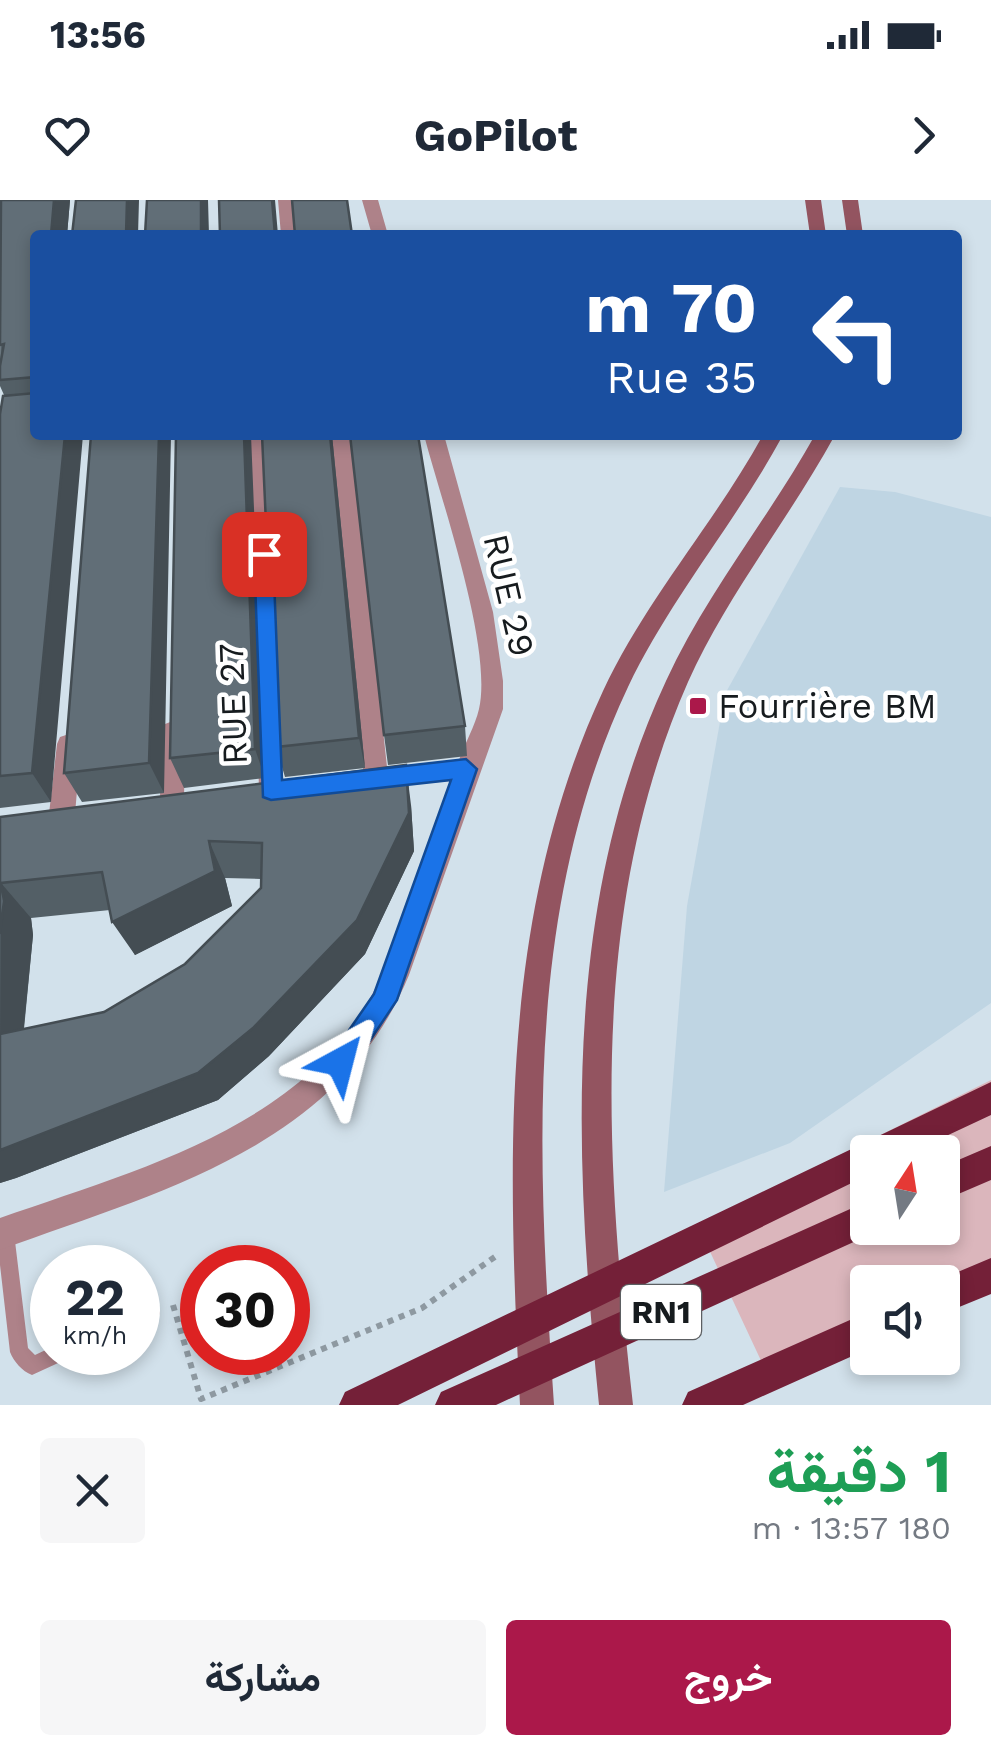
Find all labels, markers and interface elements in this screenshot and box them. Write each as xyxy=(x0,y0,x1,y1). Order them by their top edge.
text: 13:56 xyxy=(50,13,146,57)
icon: heart xyxy=(40,108,95,163)
icon: forward xyxy=(896,108,951,163)
text: GoPilot xyxy=(414,109,577,162)
text: 70 m xyxy=(585,267,757,349)
icon: left xyxy=(792,270,922,400)
text: Rue 35 xyxy=(606,351,757,404)
pin xyxy=(222,512,307,597)
icon: arrive xyxy=(237,527,292,582)
street label: RUE 29 xyxy=(475,530,543,660)
street label: RUE 27 xyxy=(210,642,256,766)
place label: Fourrière BM xyxy=(718,685,937,727)
marker: Fourrière BM xyxy=(687,695,709,717)
position arrow xyxy=(288,1010,392,1114)
north arrow xyxy=(850,1135,960,1245)
map controls xyxy=(850,1135,960,1375)
speed limit sign: 30 xyxy=(180,1245,310,1375)
button: sound xyxy=(850,1265,960,1375)
text: 22 xyxy=(65,1268,125,1327)
road number: RN1 xyxy=(621,1285,701,1339)
text: km/h xyxy=(63,1321,127,1350)
text: 1 دقيقة xyxy=(766,1436,951,1507)
button: close xyxy=(40,1438,145,1543)
text: 180 m · 13:57 xyxy=(752,1509,951,1547)
button: مشاركة xyxy=(40,1620,486,1735)
button: خروج xyxy=(506,1620,951,1735)

